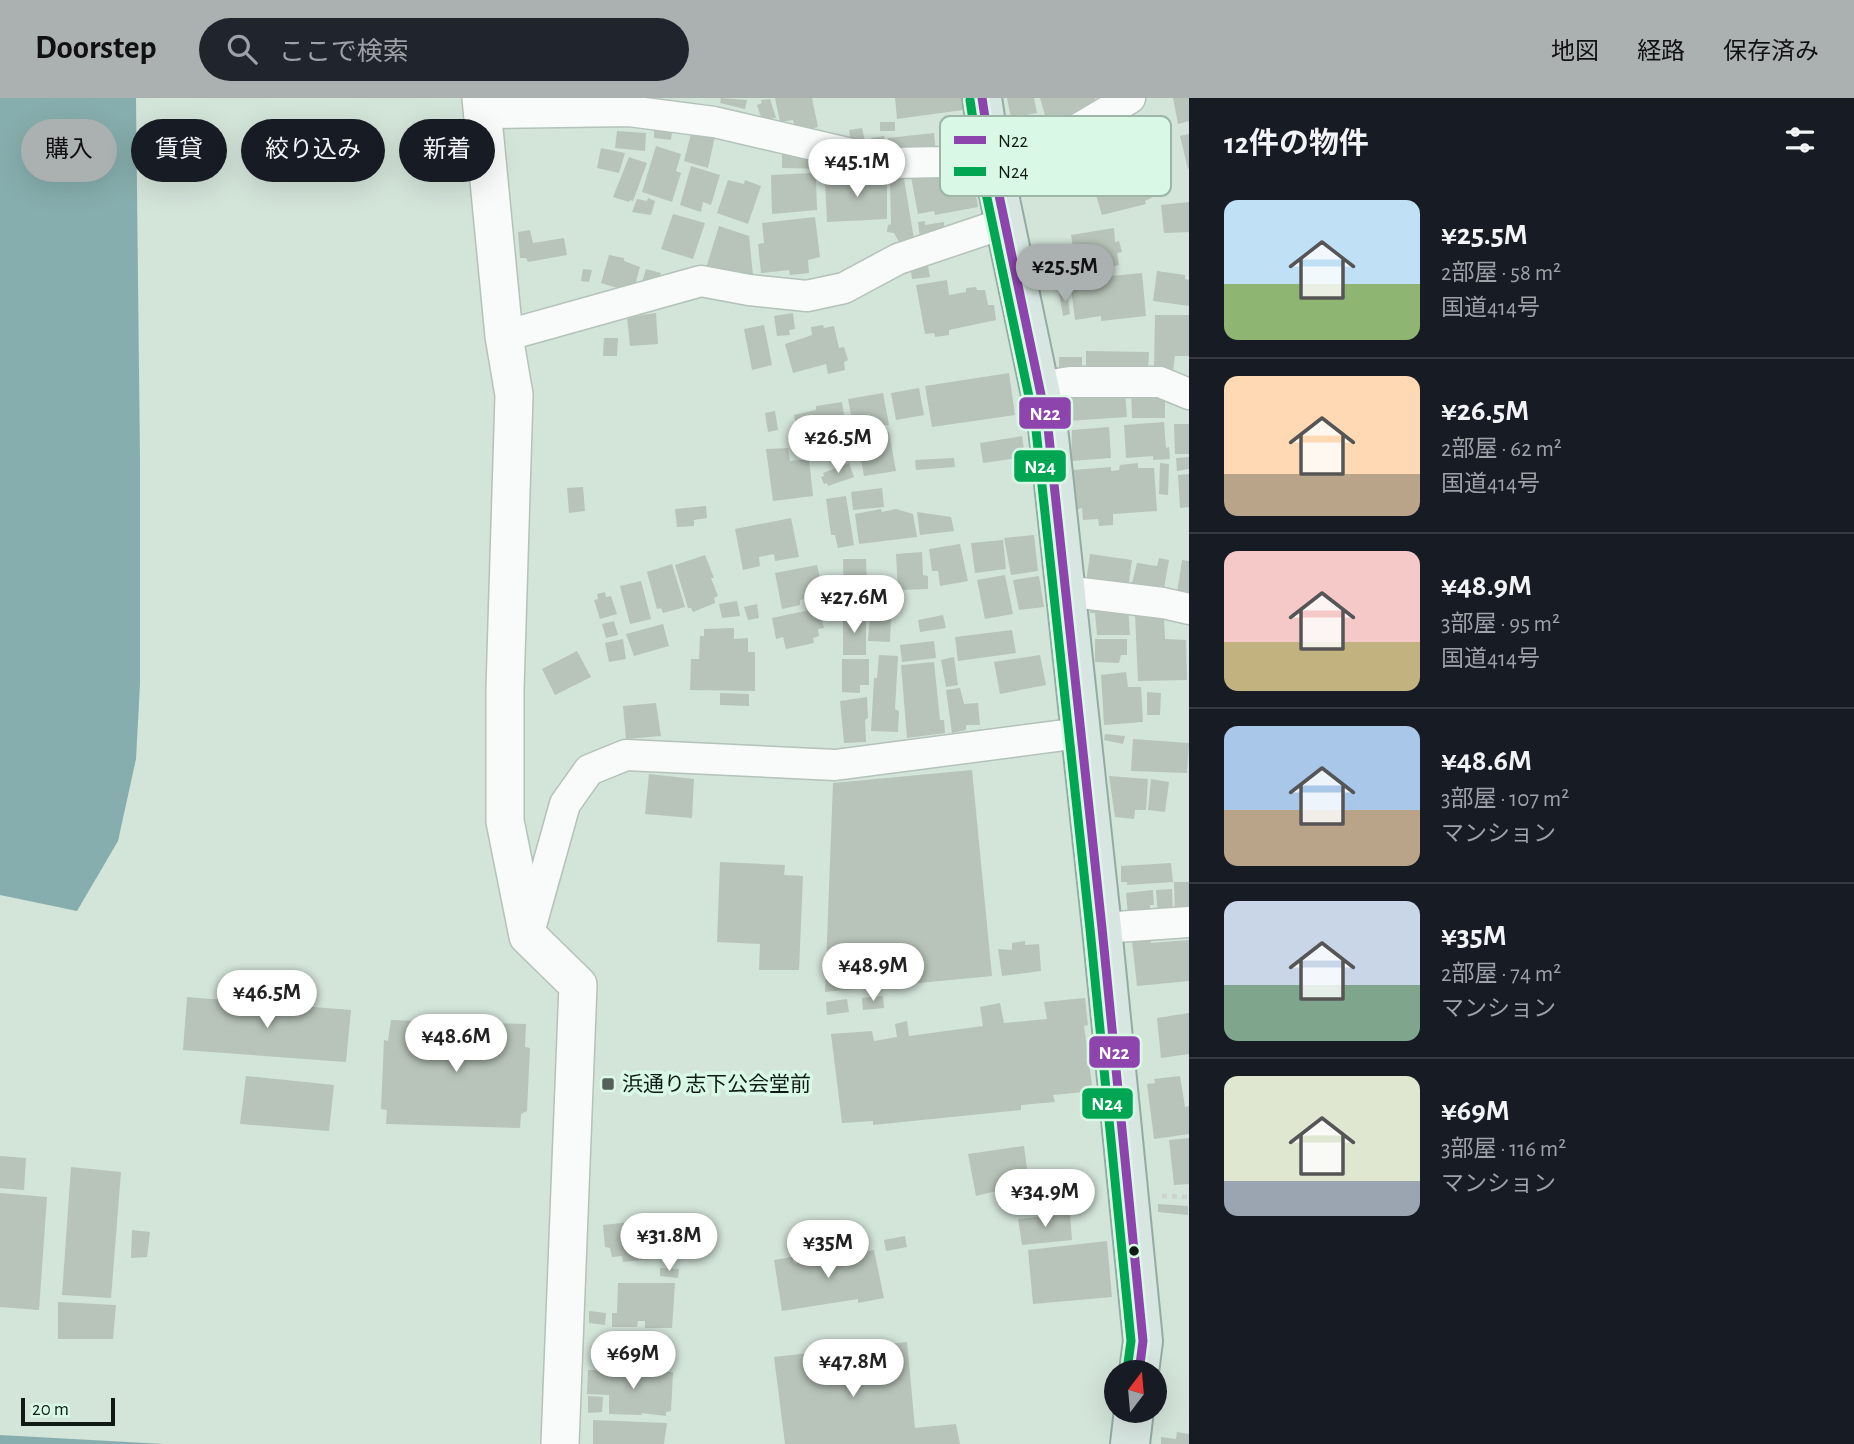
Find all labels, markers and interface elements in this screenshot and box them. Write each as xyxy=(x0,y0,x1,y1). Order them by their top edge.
search box xyxy=(199,18,689,81)
icon: search xyxy=(223,30,261,68)
text: Doorstep xyxy=(35,32,157,65)
text: ここで検索 xyxy=(279,39,409,65)
text: 地図 xyxy=(1551,40,1599,64)
text: 経路 xyxy=(1637,40,1685,64)
text: 保存済み xyxy=(1723,40,1819,64)
legend xyxy=(940,116,1171,196)
chip: 購入 xyxy=(21,119,117,182)
chip: 賃貸 xyxy=(131,119,227,182)
chip: 絞り込み xyxy=(241,119,385,182)
chip: 新着 xyxy=(399,119,495,182)
icon: filters xyxy=(1781,121,1819,159)
text: 12件の物件 xyxy=(1224,129,1369,159)
text: N22 xyxy=(998,132,1029,151)
pin: ¥45.1M xyxy=(800,140,914,199)
text: ¥45.1M xyxy=(824,150,890,173)
text: N24 xyxy=(998,163,1029,182)
text: ¥25.5M xyxy=(1441,220,1528,250)
icon: home xyxy=(1280,228,1364,312)
pin: ¥25.5M xyxy=(1008,244,1122,304)
text: ¥25.5M xyxy=(1032,255,1098,278)
text: 2部屋 · 58 m² xyxy=(1441,262,1561,285)
text: 国道414号 xyxy=(1441,297,1540,320)
line badge: N22 xyxy=(1018,396,1072,430)
text: ¥26.5M xyxy=(1441,396,1529,426)
icon: home xyxy=(1280,404,1364,488)
text: N22 xyxy=(1029,405,1061,424)
pin: ¥26.5M xyxy=(781,416,895,475)
text: ¥26.5M xyxy=(804,426,872,449)
text: 2部屋 · 62 m² xyxy=(1441,438,1562,461)
line badge: N24 xyxy=(1013,449,1067,483)
text: N24 xyxy=(1024,458,1056,477)
text: 国道414号 xyxy=(1441,473,1540,496)
text: ¥48.9M xyxy=(1441,571,1532,601)
pin: ¥27.6M xyxy=(797,575,911,635)
icon: home xyxy=(1280,579,1364,663)
text: ¥27.6M xyxy=(820,586,888,609)
text: 3部屋 · 95 m² xyxy=(1441,613,1560,636)
text: 国道414号 xyxy=(1441,648,1540,671)
text: ¥48.6M xyxy=(1441,746,1532,776)
icon: home xyxy=(1280,754,1364,838)
text: 3部屋 · 107 m² xyxy=(1441,788,1569,811)
text: マンション xyxy=(1441,823,1556,846)
text: ¥35M xyxy=(1441,921,1507,951)
icon: home xyxy=(1280,929,1364,1013)
pin: ¥48.9M xyxy=(816,944,930,1003)
text: ¥48.9M xyxy=(838,954,908,977)
text: 2部屋 · 74 m² xyxy=(1441,963,1561,986)
pin: ¥46.5M xyxy=(210,970,324,1030)
text: ¥46.5M xyxy=(233,981,301,1004)
text: マンション xyxy=(1441,998,1556,1021)
pin: ¥48.6M xyxy=(399,1014,513,1074)
text: ¥48.6M xyxy=(421,1025,491,1048)
line badge: N22 xyxy=(1088,1035,1141,1069)
text: N22 xyxy=(1098,1044,1130,1063)
place label: 浜通り志下公会堂前 xyxy=(622,1073,811,1095)
marker: 浜通り志下公会堂前 xyxy=(600,1076,616,1092)
line badge: N24 xyxy=(1081,1087,1134,1120)
text: N24 xyxy=(1091,1095,1123,1114)
text: ¥69M xyxy=(1441,1096,1510,1126)
icon: home xyxy=(1280,1104,1364,1188)
text: 3部屋 · 116 m² xyxy=(1441,1138,1566,1161)
pin: ¥34.9M xyxy=(988,1170,1102,1229)
text: マンション xyxy=(1441,1173,1556,1196)
text: ¥34.9M xyxy=(1011,1180,1079,1203)
pin: ¥31.8M xyxy=(612,1214,726,1273)
pin: ¥35M xyxy=(787,1220,869,1280)
text: ¥31.8M xyxy=(636,1224,702,1247)
text: ¥35M xyxy=(803,1231,853,1254)
unlabelled marker xyxy=(1127,1244,1141,1258)
pin: ¥69M xyxy=(592,1332,674,1391)
pin: ¥47.8M xyxy=(796,1340,910,1399)
text: ¥69M xyxy=(607,1342,659,1365)
text: ¥47.8M xyxy=(819,1350,887,1373)
north arrow xyxy=(1104,1360,1167,1423)
map controls xyxy=(1104,1360,1167,1423)
scale bar xyxy=(21,1395,116,1427)
text: 20 m xyxy=(32,1400,69,1419)

